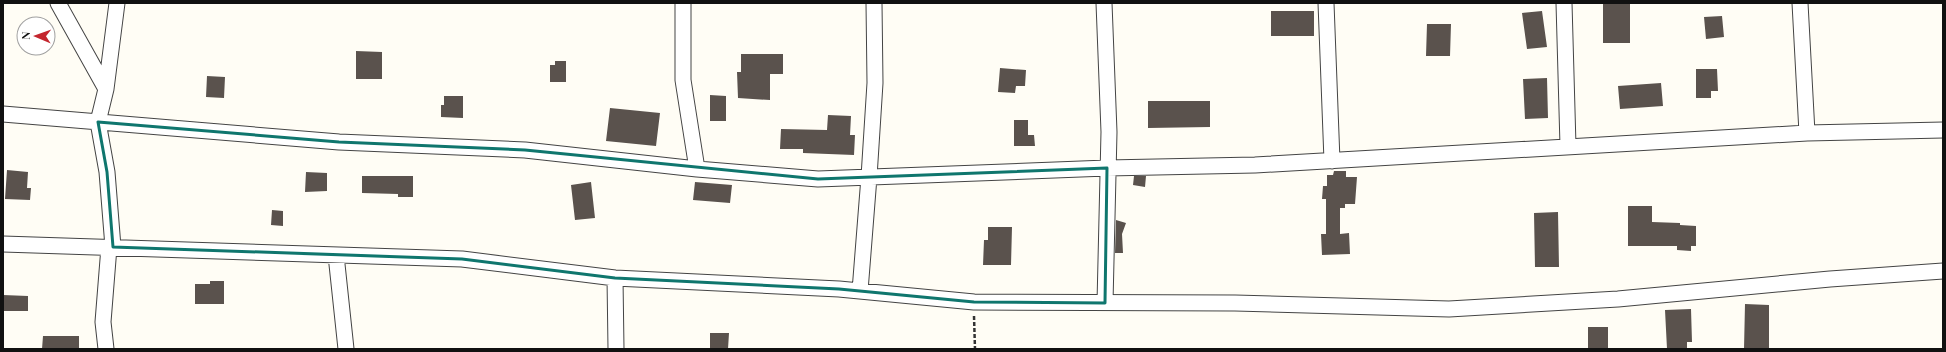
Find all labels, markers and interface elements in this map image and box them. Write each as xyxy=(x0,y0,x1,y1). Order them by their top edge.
north arrow xyxy=(16,16,56,56)
text: N xyxy=(18,31,33,40)

